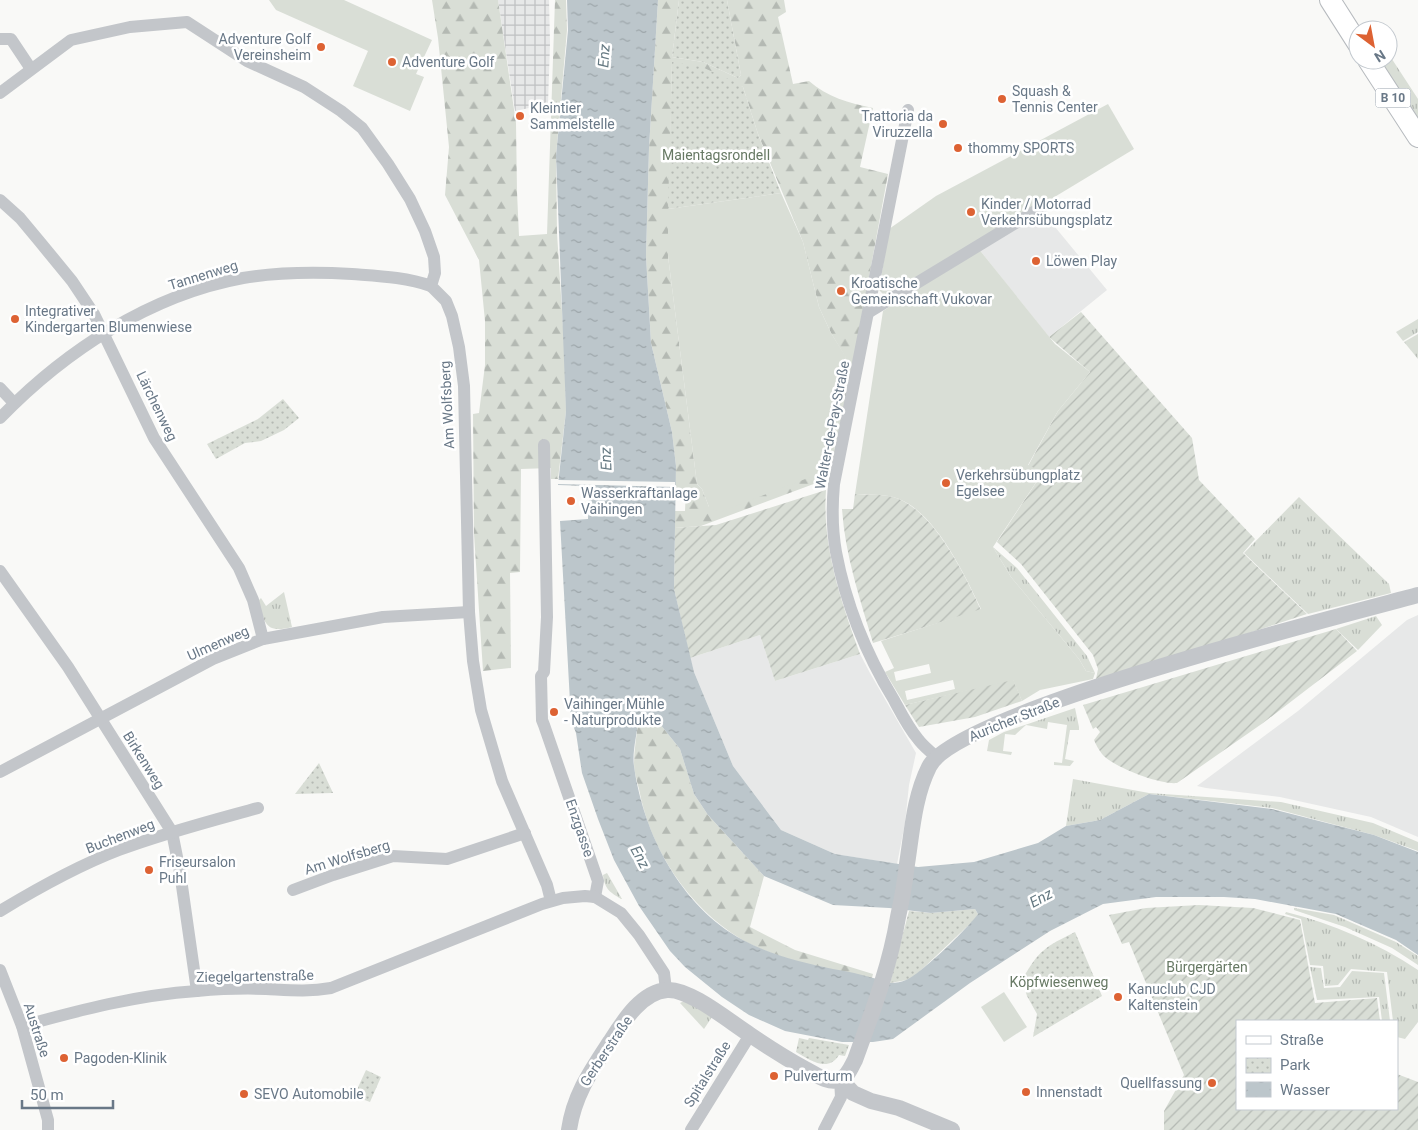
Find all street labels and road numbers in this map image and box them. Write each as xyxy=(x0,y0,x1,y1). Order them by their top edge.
road number: B 10 xyxy=(1376,89,1410,108)
street label: Tannenweg xyxy=(166,257,240,293)
street label: Walter-de-Pay-Straße xyxy=(812,359,852,491)
street label: Am Wolfsberg xyxy=(437,360,457,450)
street label: Lärchenweg xyxy=(133,368,181,444)
street label: Ulmenweg xyxy=(185,622,251,664)
street label: Auricher Straße xyxy=(966,694,1062,744)
street label: Birkenweg xyxy=(120,728,168,792)
street label: Enzgasse xyxy=(563,797,597,859)
street label: Buchenweg xyxy=(83,816,157,856)
street label: Am Wolfsberg xyxy=(302,836,392,878)
street label: Ziegelgartenstraße xyxy=(196,967,314,985)
street label: Austraße xyxy=(21,1001,53,1059)
street label: Gerberstraße xyxy=(577,1013,635,1089)
street label: Spitalstraße xyxy=(680,1038,734,1110)

